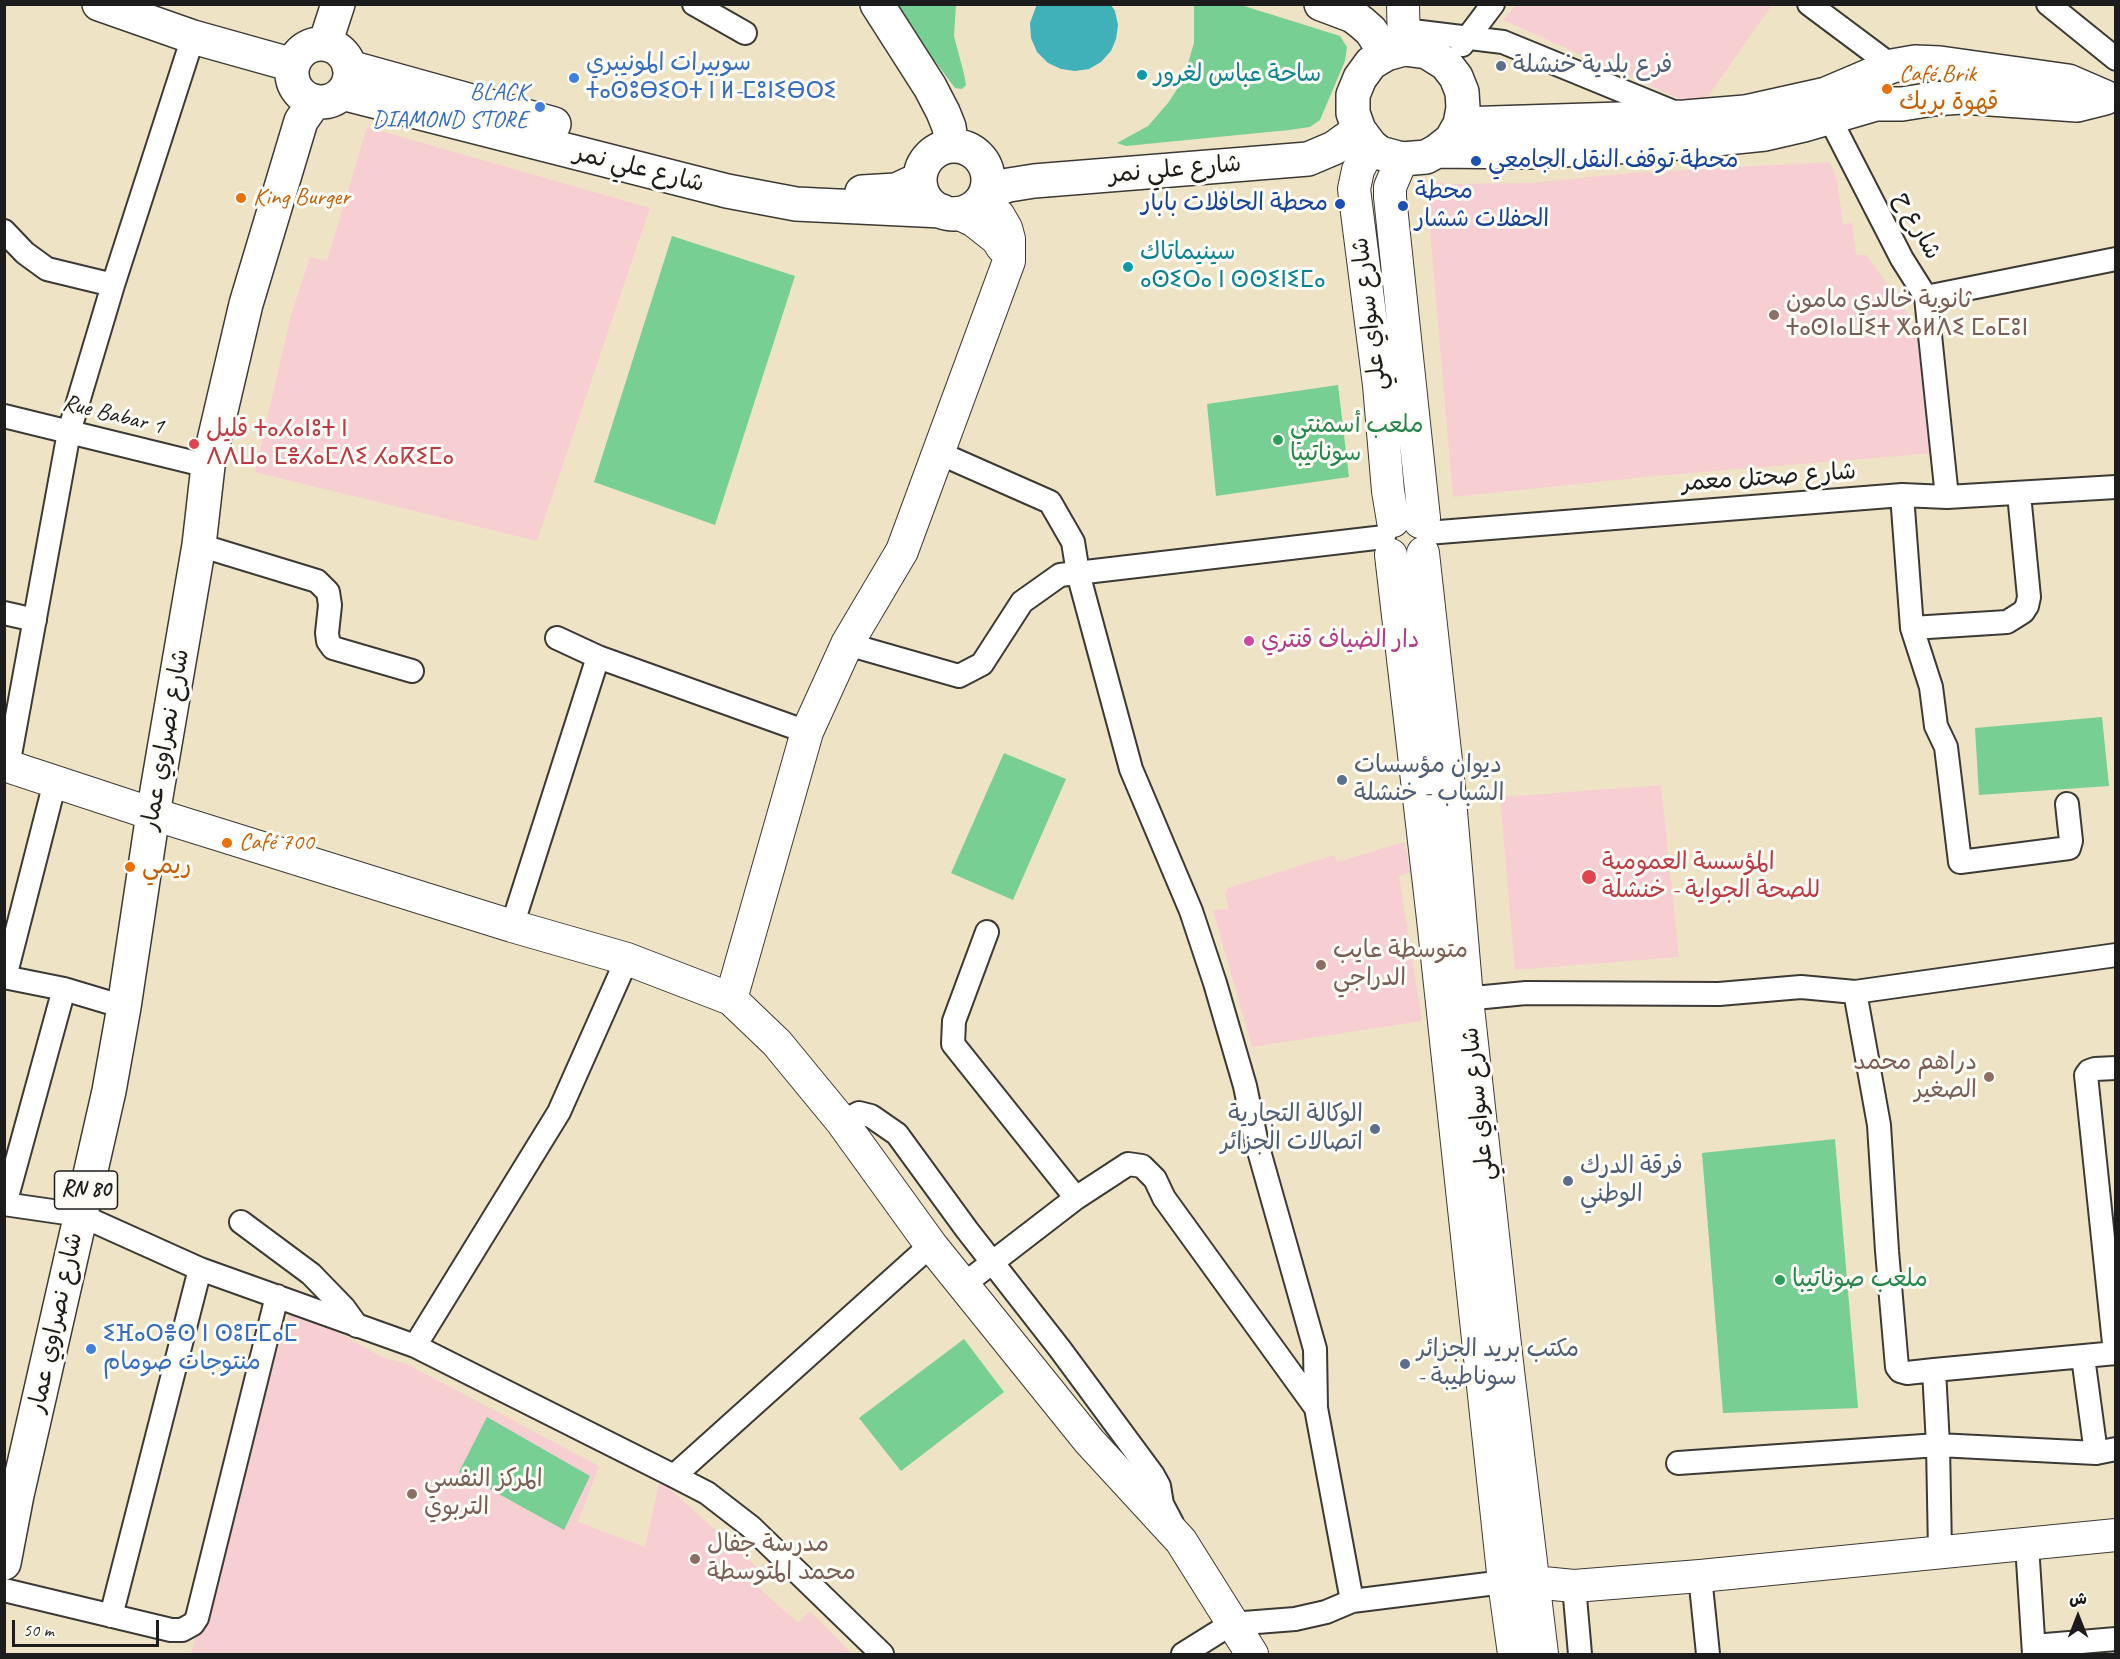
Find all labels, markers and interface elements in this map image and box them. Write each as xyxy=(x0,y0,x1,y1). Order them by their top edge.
place label: سوبيرات المونيبري ⵜⴰⵙⵓⴱⵉⵔⵜ ⵏ ⵍ-ⵎⵓⵏⵉⴱⵔⵉ xyxy=(586,50,837,106)
place label: فرع بلدية خنشلة xyxy=(1513,52,1673,80)
marker: فرع بلدية خنشلة xyxy=(1494,59,1508,73)
place label: ساحة عباس لغرور xyxy=(1154,61,1321,89)
place label: Café Brik قهوة بريك xyxy=(1899,61,1998,117)
marker: ساحة عباس لغرور xyxy=(1135,68,1149,82)
marker: سوبيرات المونيبري ⵜⴰⵙⵓⴱⵉⵔⵜ ⵏ ⵍ-ⵎⵓⵏⵉⴱⵔⵉ xyxy=(567,71,581,85)
place label: BLACK DIAMOND STORE xyxy=(372,79,528,135)
marker: Café Brik قهوة بريك xyxy=(1880,82,1894,96)
marker: BLACK DIAMOND STORE xyxy=(533,100,547,114)
street label: شارع علي نمر xyxy=(571,139,707,199)
place label: محطة توقف النقل الجامعي xyxy=(1488,147,1739,175)
street label: شارع علي نمر xyxy=(1107,150,1243,190)
marker: محطة توقف النقل الجامعي xyxy=(1469,154,1483,168)
place label: محطة الحفلات ششار xyxy=(1415,178,1549,234)
place label: King Burger xyxy=(253,184,350,212)
street label: شارع ح xyxy=(1887,187,1947,265)
place label: محطة الحافلات بابار xyxy=(1141,190,1328,218)
marker: King Burger xyxy=(234,191,248,205)
marker: محطة الحافلات بابار xyxy=(1333,197,1347,211)
marker: محطة الحفلات ششار xyxy=(1396,199,1410,213)
street label: شارع سواي علي xyxy=(1346,236,1394,392)
place label: سينيماتاك ⴰⵙⵉⵔⴰ ⵏ ⵙⵙⵉⵏⵉⵎⴰ xyxy=(1140,239,1325,295)
marker: سينيماتاك ⴰⵙⵉⵔⴰ ⵏ ⵙⵙⵉⵏⵉⵎⴰ xyxy=(1121,260,1135,274)
place label: ثانوية خالدي مامون ⵜⴰⵙⵏⴰⵡⵉⵜ ⵅⴰⵍⴷⵉ ⵎⴰⵎⵓⵏ xyxy=(1786,287,2028,343)
marker: ثانوية خالدي مامون ⵜⴰⵙⵏⴰⵡⵉⵜ ⵅⴰⵍⴷⵉ ⵎⴰⵎⵓⵏ xyxy=(1767,308,1781,322)
street label: Rue Babar 1 xyxy=(60,389,166,441)
place label: ملعب أسمنتي سوناتيبا xyxy=(1290,412,1423,468)
place label: قليل ⵜⴰⵃⴰⵏⵓⵜ ⵏ ⴷⴷⵡⴰ ⵎⴻⵃⴰⵎⴷⵉ ⵃⴰⴽⵉⵎⴰ xyxy=(206,416,454,472)
marker: ملعب أسمنتي سوناتيبا xyxy=(1271,433,1285,447)
marker: قليل ⵜⴰⵃⴰⵏⵓⵜ ⵏ ⴷⴷⵡⴰ ⵎⴻⵃⴰⵎⴷⵉ ⵃⴰⴽⵉⵎⴰ xyxy=(187,437,201,451)
street label: شارع صحتل معمر xyxy=(1681,458,1857,498)
place label: دار الضياف قنتري xyxy=(1261,627,1419,655)
marker: دار الضياف قنتري xyxy=(1242,634,1256,648)
street label: شارع نصراوي عمار xyxy=(136,647,196,833)
place label: ديوان مؤسسات الشباب - خنشلة xyxy=(1354,752,1504,808)
marker: ديوان مؤسسات الشباب - خنشلة xyxy=(1335,773,1349,787)
place label: Café 700 xyxy=(239,829,314,857)
marker: Café 700 xyxy=(220,836,234,850)
place label: المؤسسة العمومية للصحة الجواية - خنشلة xyxy=(1602,849,1820,905)
place label: ريمي xyxy=(142,853,191,881)
marker: ريمي xyxy=(123,860,137,874)
marker: المؤسسة العمومية للصحة الجواية - خنشلة xyxy=(1580,868,1598,886)
place label: متوسطة عايب الدراجي xyxy=(1333,937,1468,993)
marker: متوسطة عايب الدراجي xyxy=(1314,958,1328,972)
street label: شارع سواي علي xyxy=(1457,1026,1501,1182)
place label: دراهم محمد الصغير xyxy=(1854,1049,1977,1105)
marker: دراهم محمد الصغير xyxy=(1982,1070,1996,1084)
place label: الوكالة التجارية اتصالات الجزائر xyxy=(1221,1101,1363,1157)
marker: الوكالة التجارية اتصالات الجزائر xyxy=(1368,1122,1382,1136)
place label: فرقة الدرك الوطني xyxy=(1580,1153,1683,1209)
road number: RN 80 xyxy=(54,1171,118,1209)
marker: فرقة الدرك الوطني xyxy=(1561,1174,1575,1188)
street label: شارع نصراوي عمار xyxy=(23,1230,89,1416)
place label: ملعب صوناتيبا xyxy=(1792,1266,1928,1294)
marker: ملعب صوناتيبا xyxy=(1773,1273,1787,1287)
place label: ⵉⴼⴰⵔⴻⵙ ⵏ ⵙⵓⵎⵎⴰⵎ منتوجات صومام xyxy=(103,1321,298,1377)
place label: مكتب بريد الجزائر - سوناطيبة xyxy=(1417,1336,1579,1392)
marker: ⵉⴼⴰⵔⴻⵙ ⵏ ⵙⵓⵎⵎⴰⵎ منتوجات صومام xyxy=(84,1342,98,1356)
marker: مكتب بريد الجزائر - سوناطيبة xyxy=(1398,1357,1412,1371)
place label: المركز النفسي التربوي xyxy=(424,1466,543,1522)
marker: المركز النفسي التربوي xyxy=(405,1487,419,1501)
place label: مدرسة جفال محمد المتوسطة xyxy=(707,1531,856,1587)
marker: مدرسة جفال محمد المتوسطة xyxy=(688,1552,702,1566)
north arrow xyxy=(2048,1587,2108,1647)
text: ش xyxy=(2069,1589,2087,1609)
scale bar xyxy=(15,1608,162,1646)
text: 50 m xyxy=(23,1619,54,1641)

